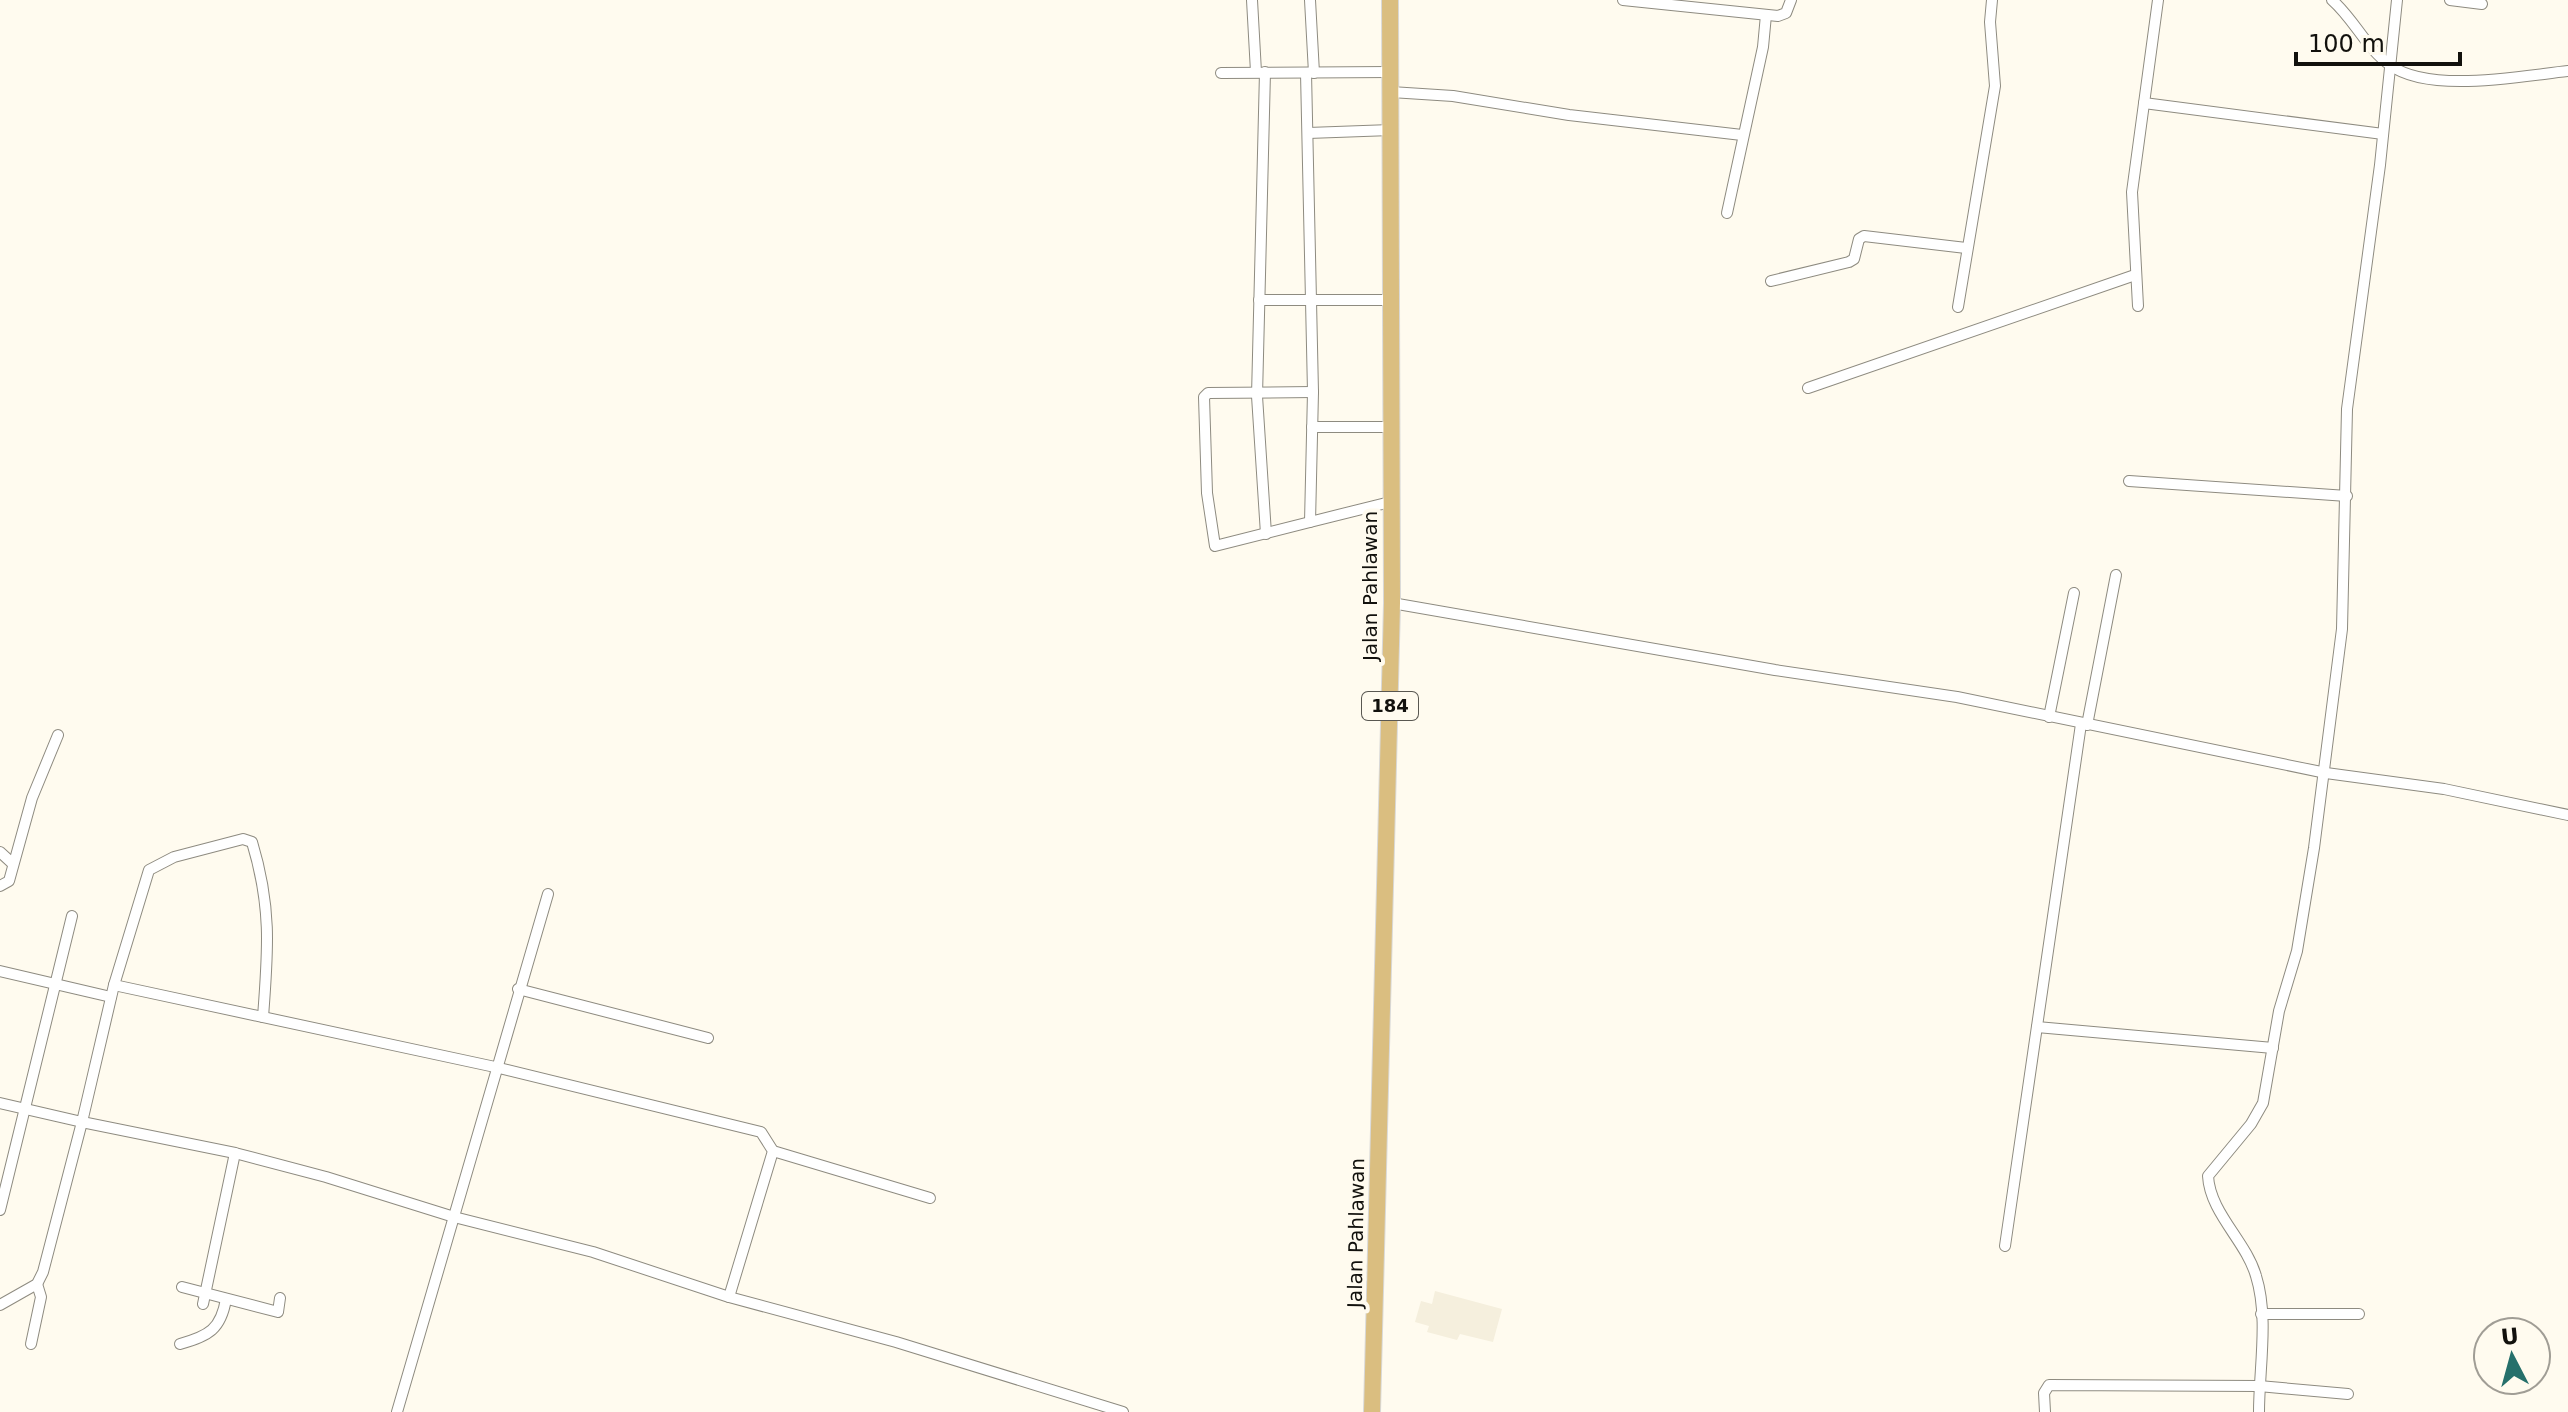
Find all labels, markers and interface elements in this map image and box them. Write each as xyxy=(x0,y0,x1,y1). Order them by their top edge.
scale bar xyxy=(2296,16,2460,66)
text: 100 m xyxy=(2308,30,2385,58)
street label: Jalan Pahlawan xyxy=(1358,511,1382,663)
road number: 184 xyxy=(1362,692,1418,720)
street label: Jalan Pahlawan xyxy=(1343,1158,1369,1310)
north arrow xyxy=(2472,1316,2552,1396)
text: U xyxy=(2500,1323,2520,1350)

